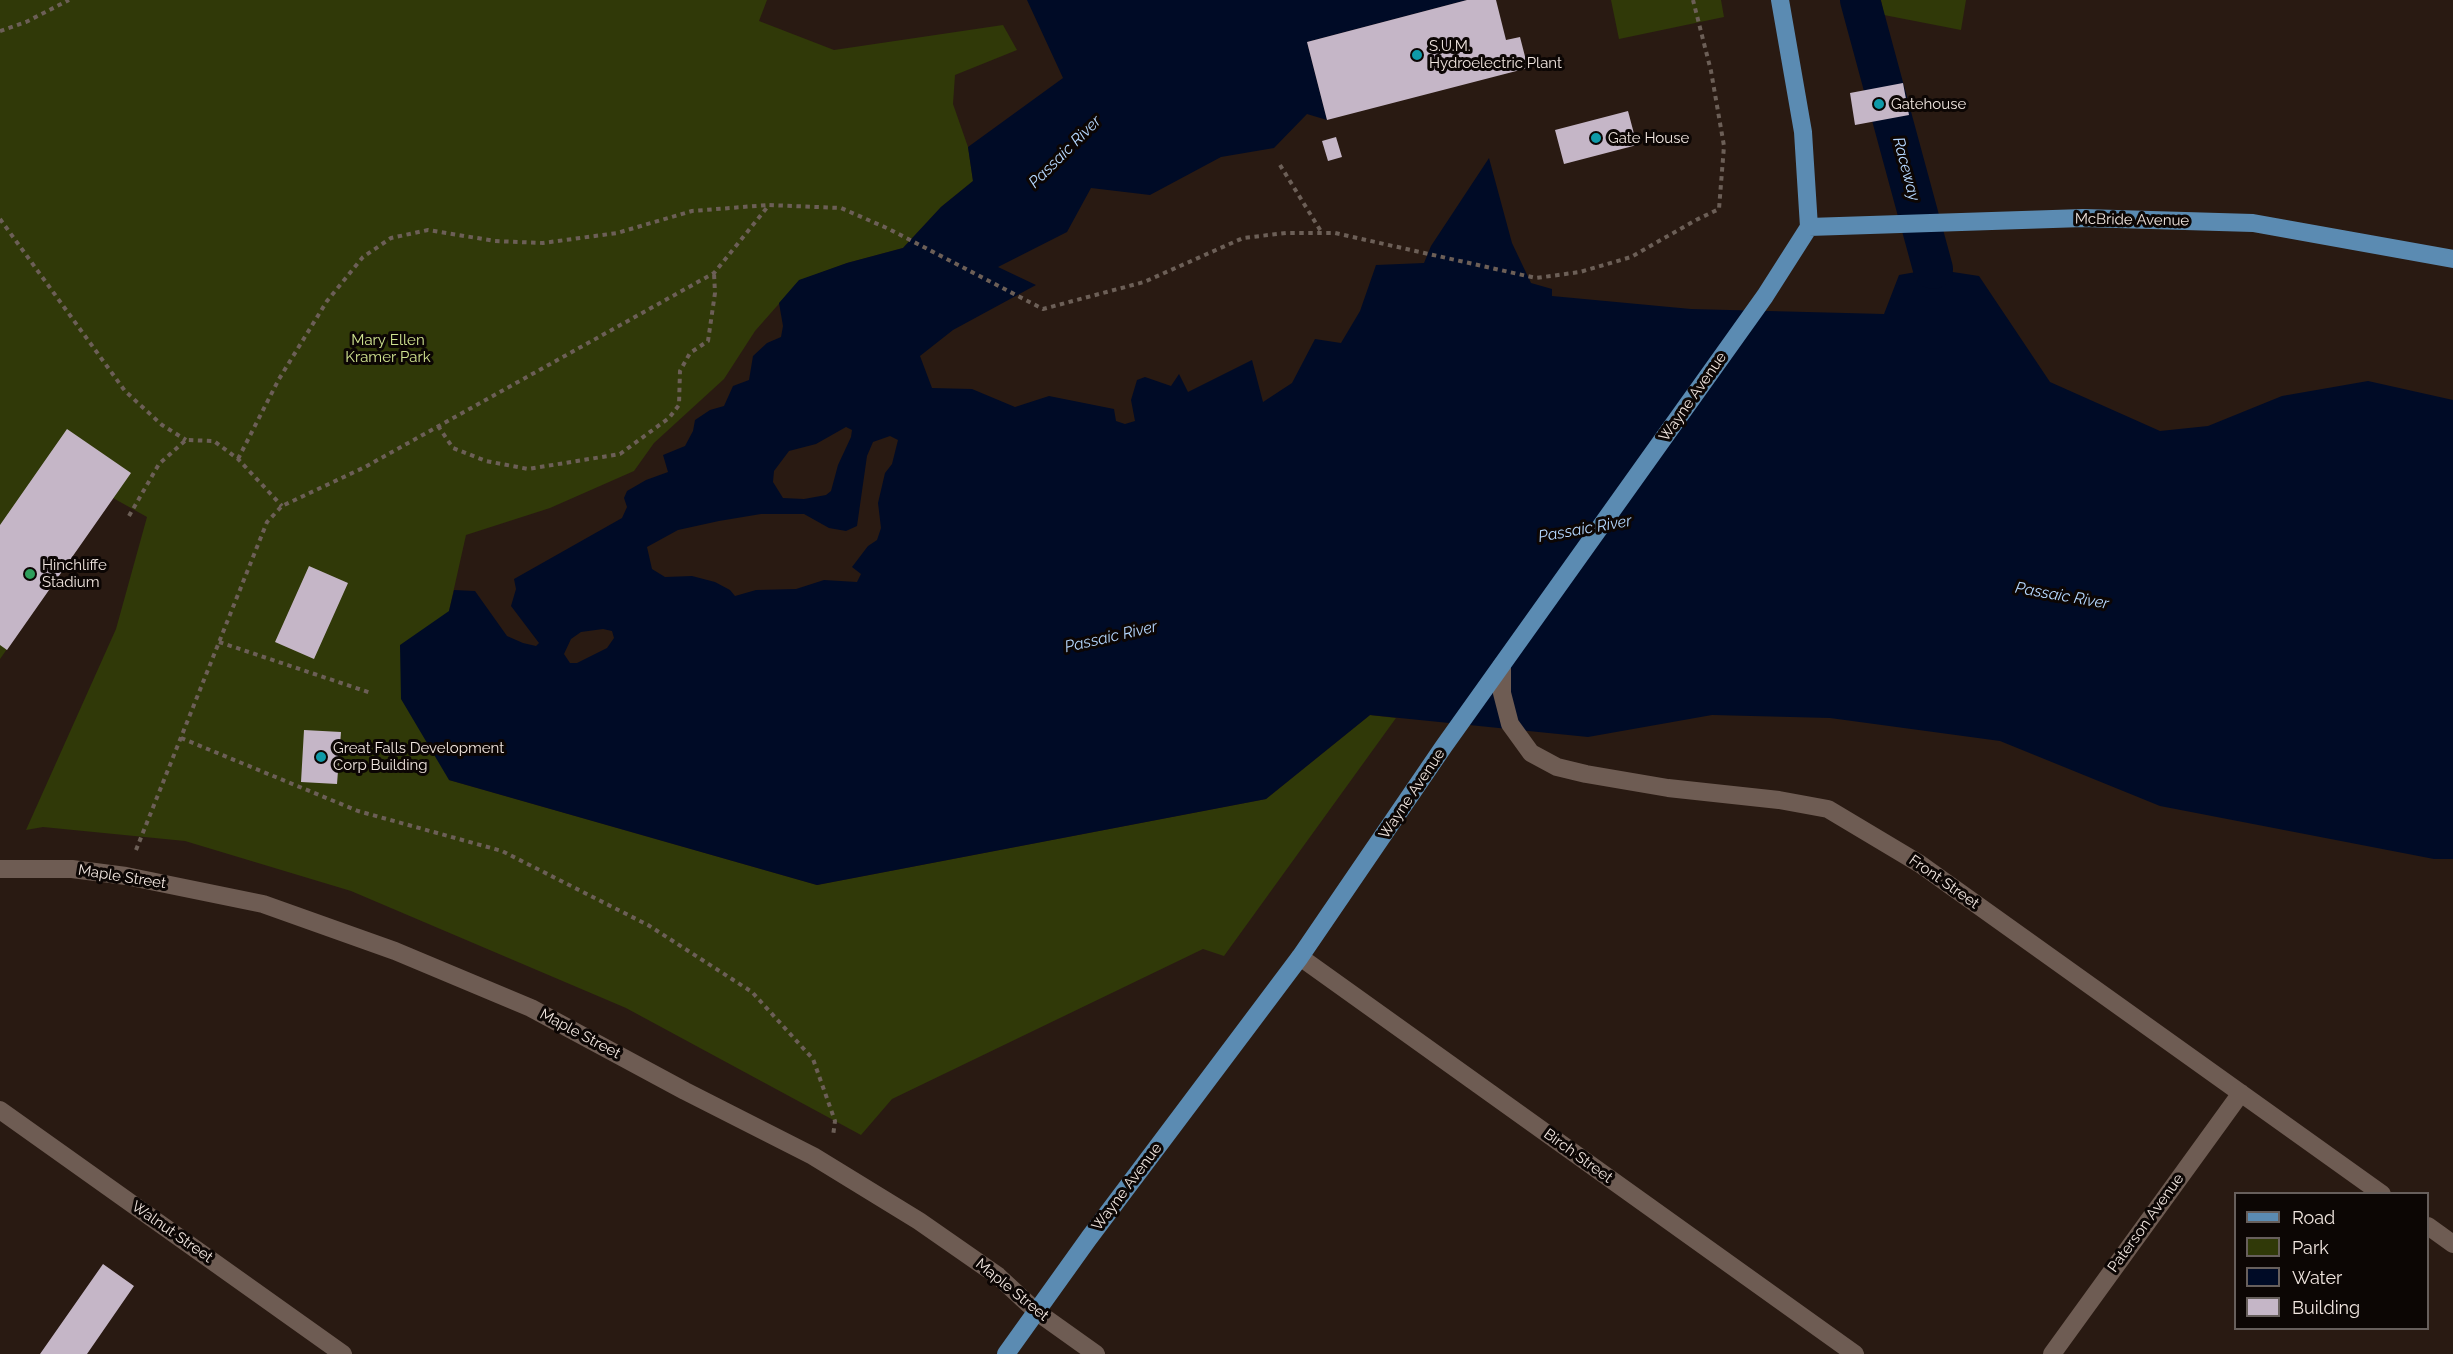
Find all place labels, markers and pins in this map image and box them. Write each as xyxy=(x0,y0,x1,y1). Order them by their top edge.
place label: S.U.M. Hydroelectric Plant xyxy=(1429,37,1562,72)
marker: S.U.M. Hydroelectric Plant xyxy=(1410,48,1424,62)
place label: Gatehouse xyxy=(1891,95,1966,113)
marker: Gatehouse xyxy=(1872,97,1886,111)
place label: Gate House xyxy=(1608,129,1689,147)
marker: Gate House xyxy=(1589,131,1603,145)
place label: Hinchliffe Stadium xyxy=(42,556,107,591)
marker: Hinchliffe Stadium xyxy=(23,567,37,581)
place label: Great Falls Development Corp Building xyxy=(333,739,504,774)
marker: Great Falls Development Corp Building xyxy=(314,750,328,764)

